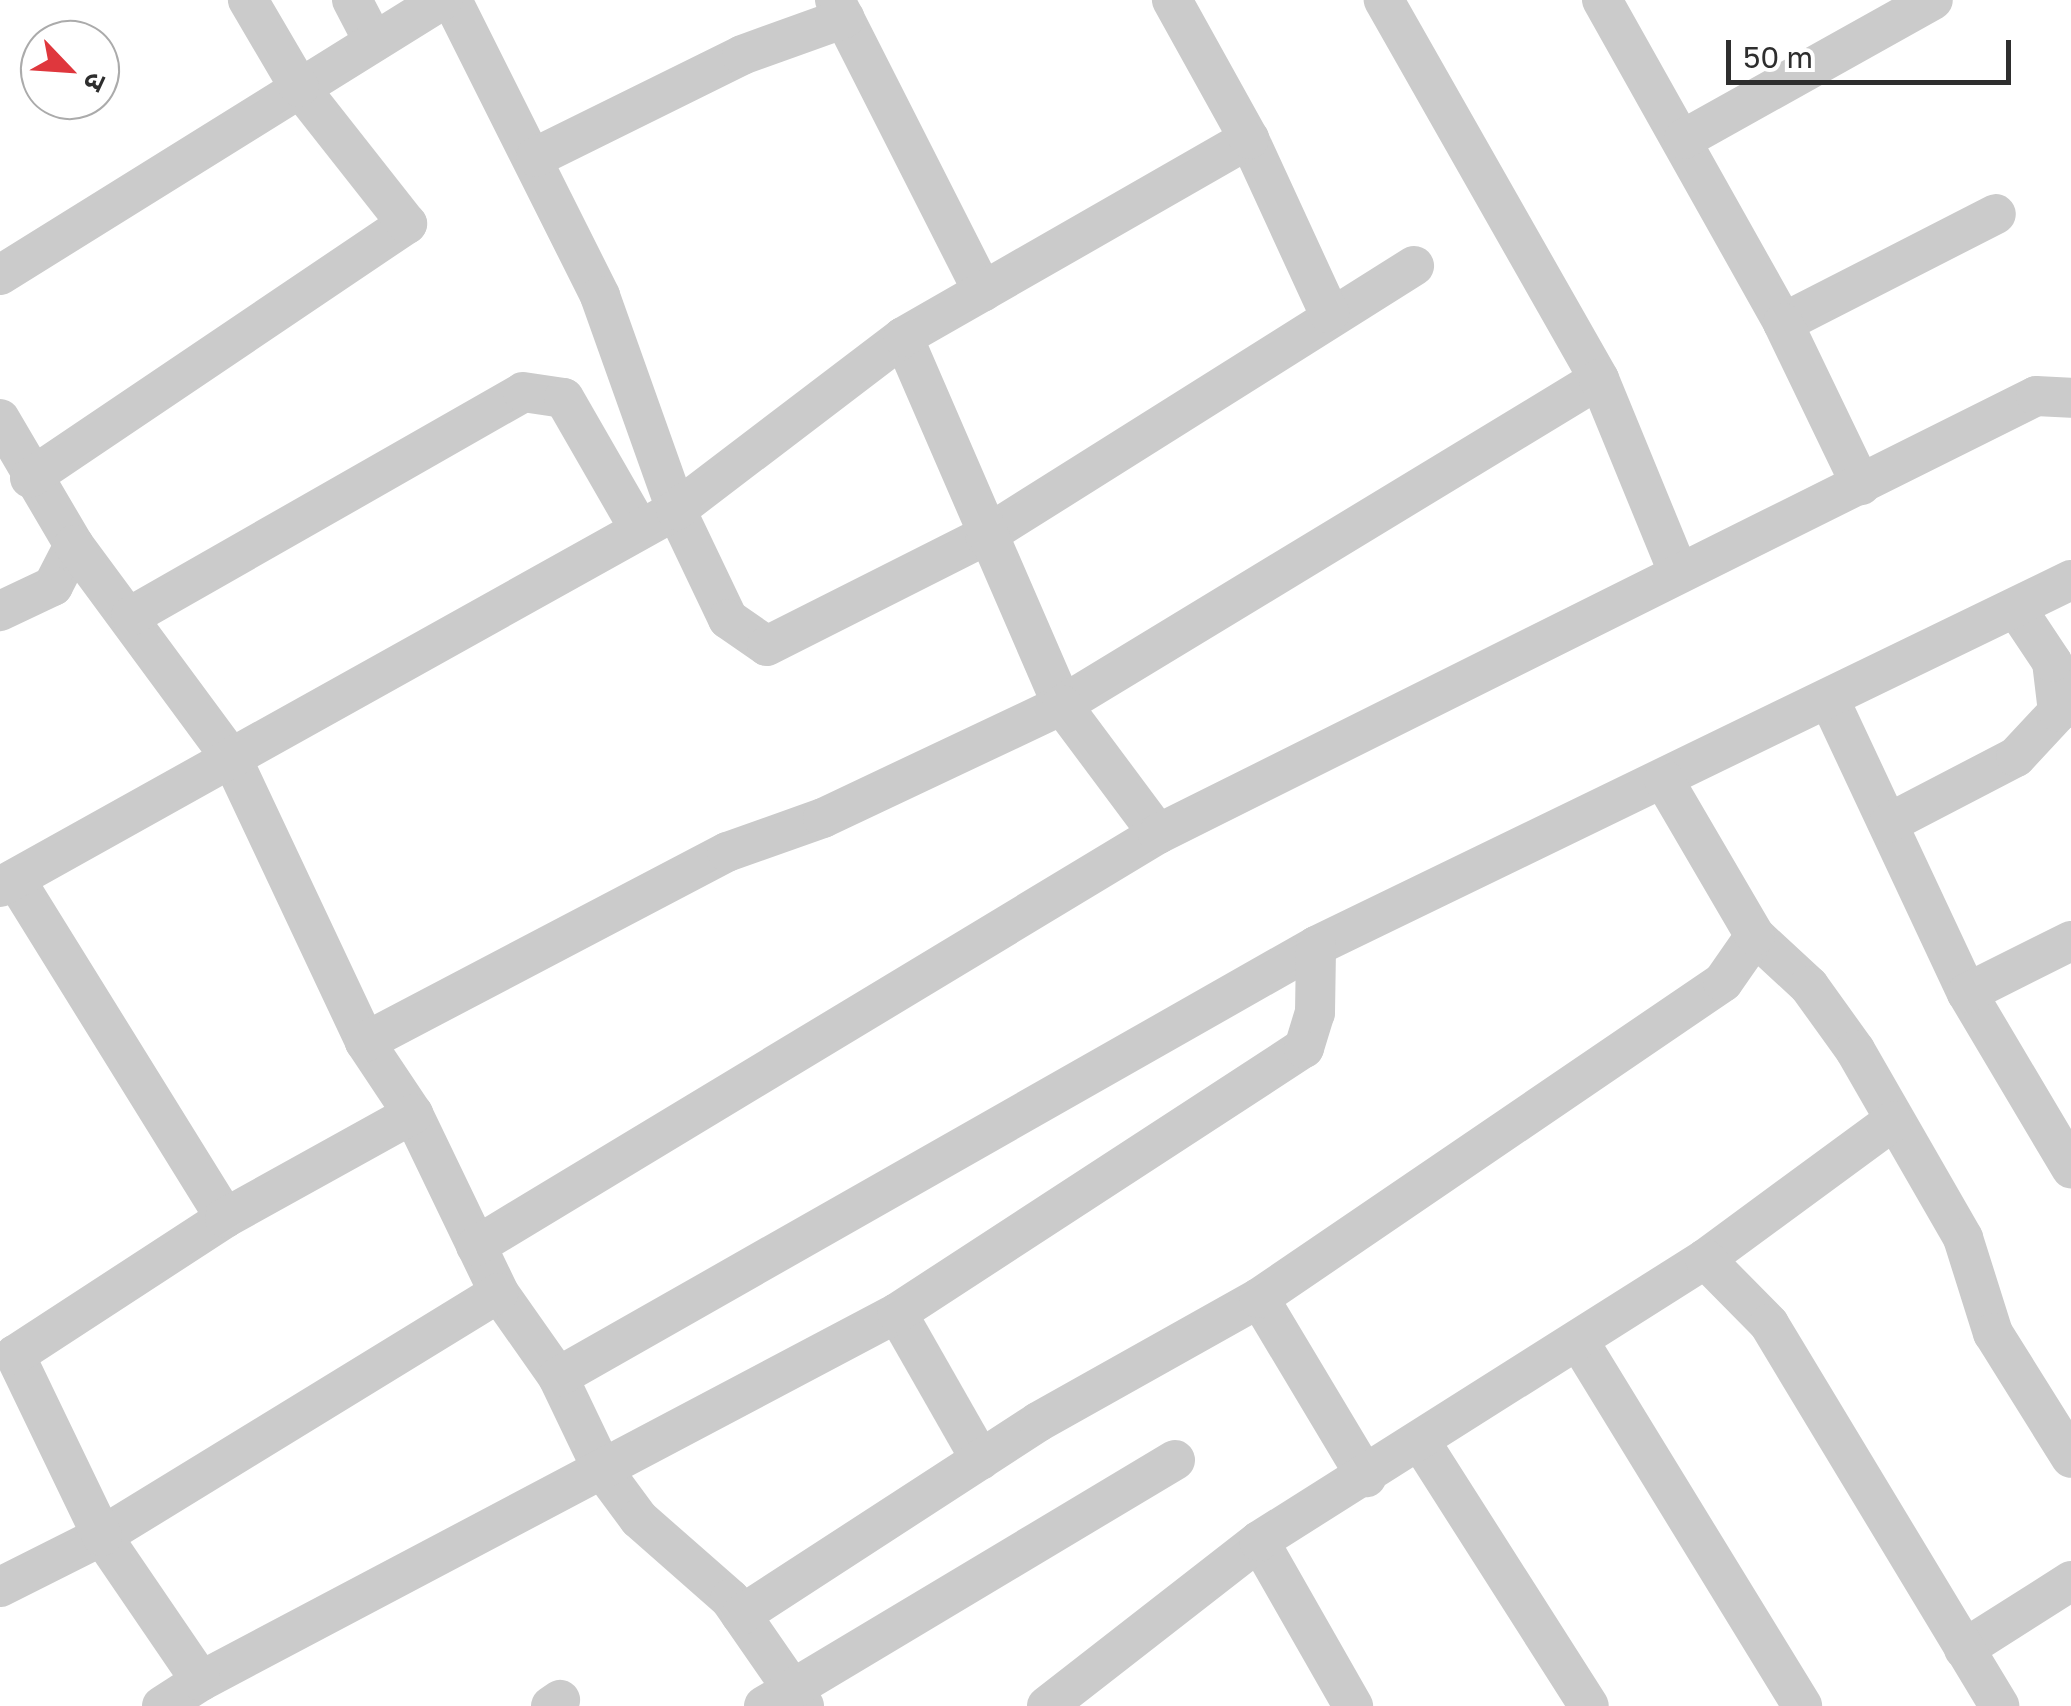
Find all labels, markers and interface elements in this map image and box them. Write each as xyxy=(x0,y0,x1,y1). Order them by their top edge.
north arrow xyxy=(20,20,120,120)
scale bar xyxy=(1731,20,2016,82)
text: 50 m xyxy=(1743,39,1813,75)
text: उ xyxy=(77,68,114,96)

